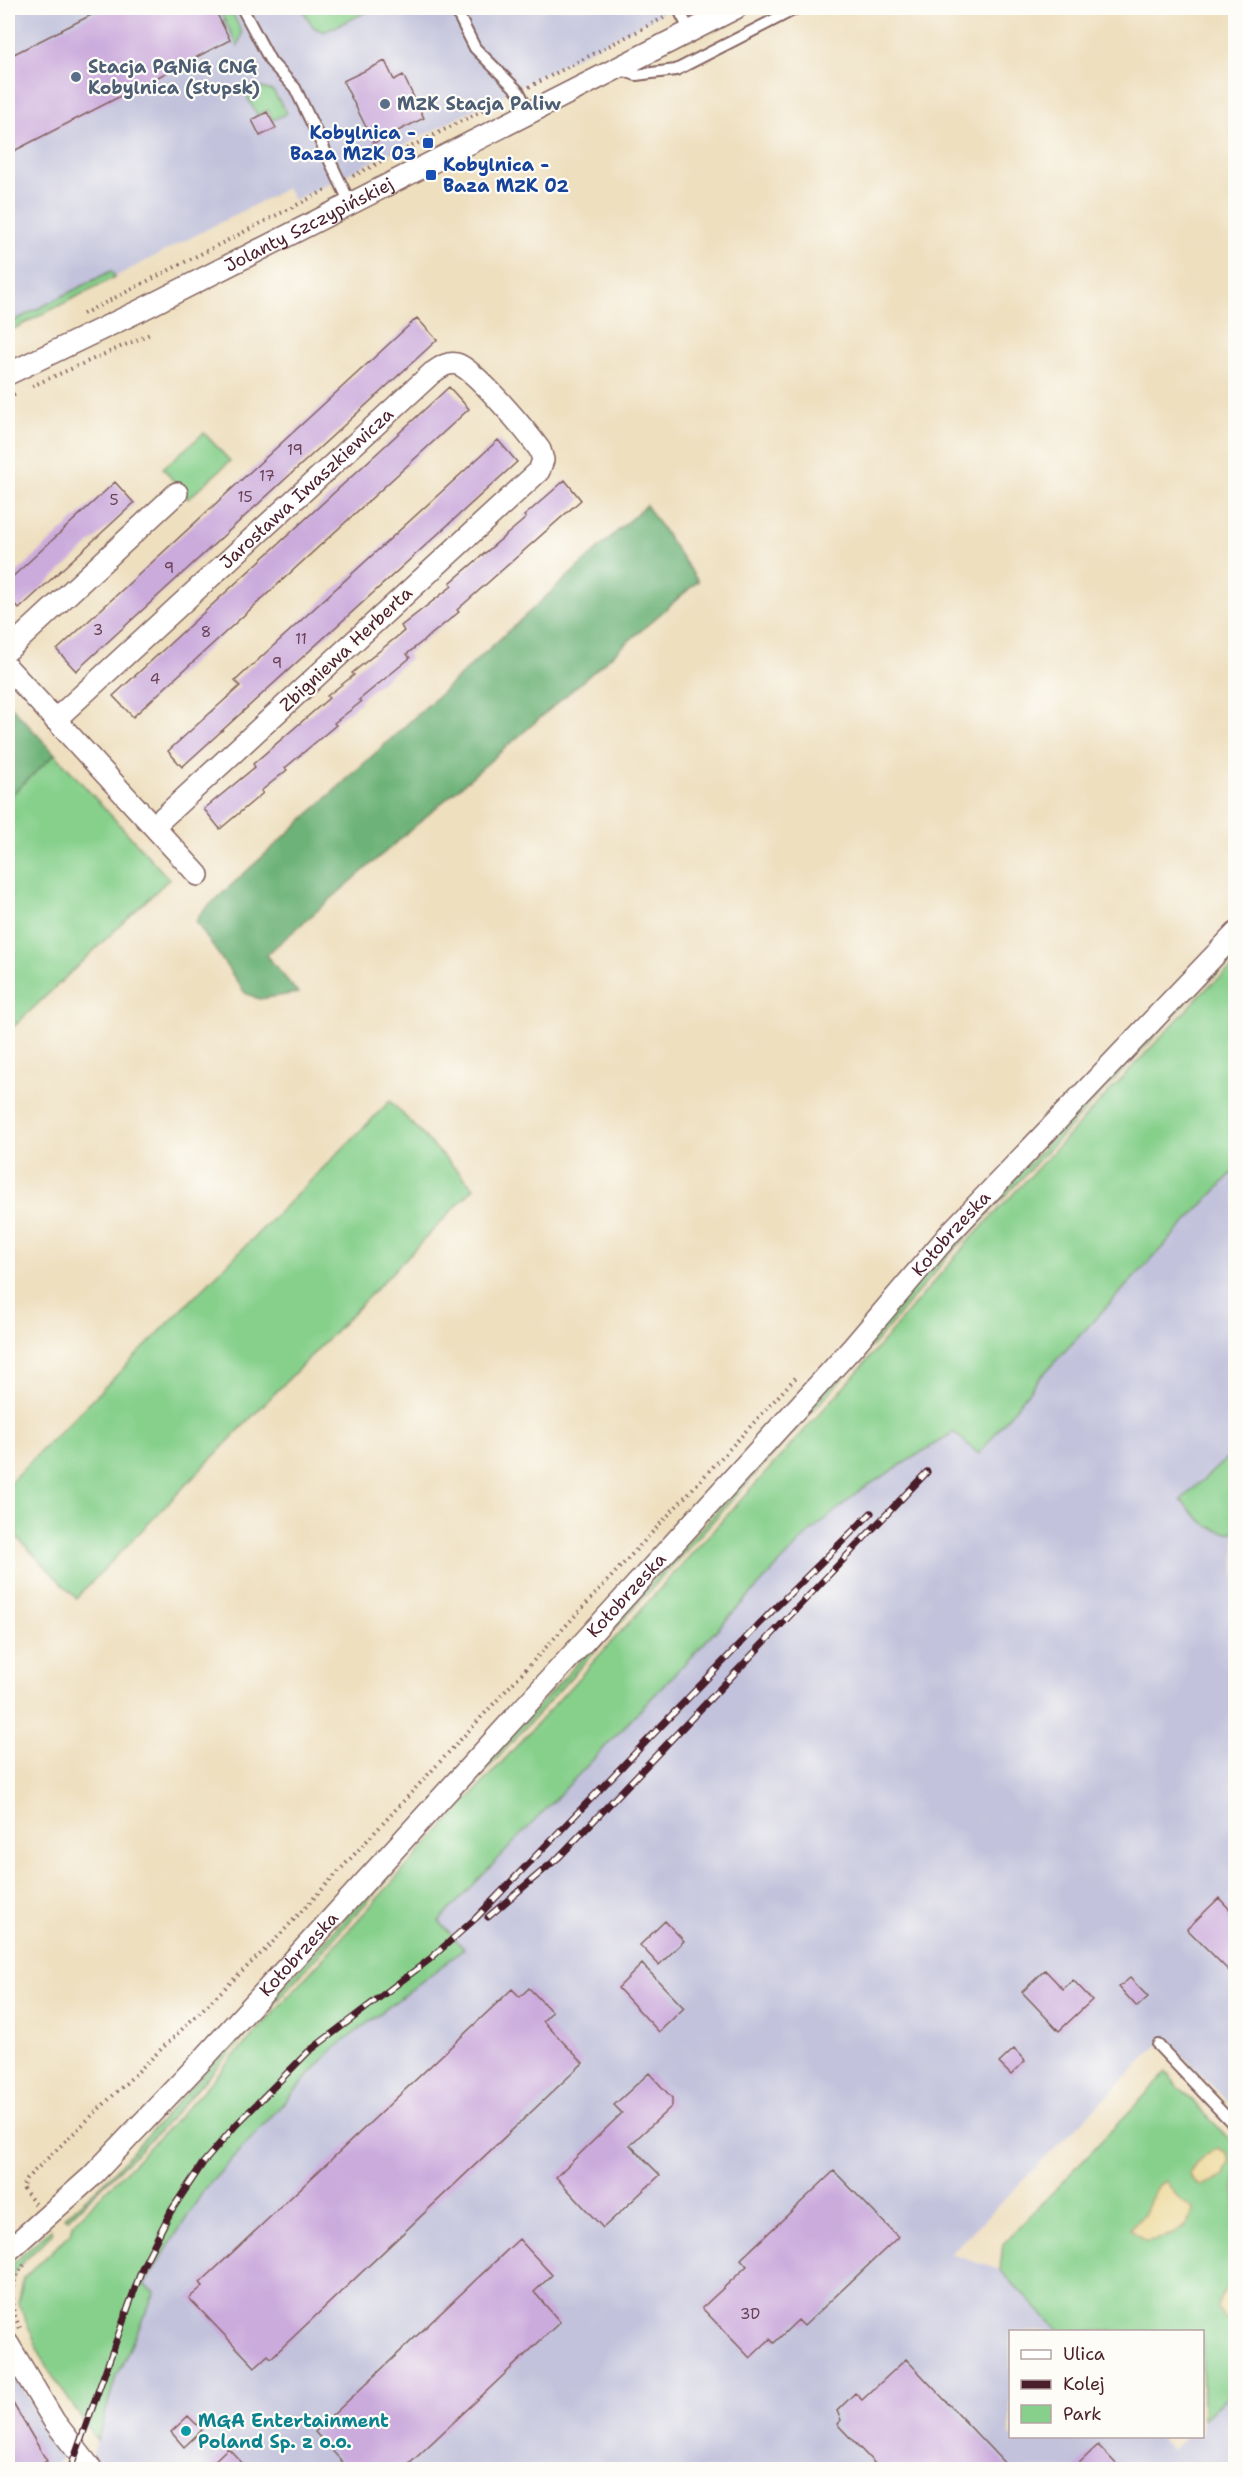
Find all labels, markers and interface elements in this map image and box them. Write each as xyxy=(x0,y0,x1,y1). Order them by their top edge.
place label: Stacja PGNiG CNG Kobylnica (Słupsk) xyxy=(88,55,260,100)
marker: Stacja PGNiG CNG Kobylnica (Słupsk) xyxy=(69,70,83,84)
place label: MZK Stacja Paliw xyxy=(397,92,562,116)
marker: MZK Stacja Paliw xyxy=(378,97,392,111)
place label: Kobylnica - Baza MZK 03 xyxy=(290,121,416,166)
marker: Kobylnica - Baza MZK 03 xyxy=(421,136,435,150)
place label: Kobylnica - Baza MZK 02 xyxy=(443,153,569,198)
marker: Kobylnica - Baza MZK 02 xyxy=(424,168,438,182)
street label: Jolanty Szczypińskiej xyxy=(220,172,398,278)
street label: Jarosława Iwaszkiewicza xyxy=(215,402,399,574)
house number: 19 xyxy=(287,440,303,460)
house number: 17 xyxy=(259,466,275,486)
house number: 15 xyxy=(237,487,253,507)
house number: 5 xyxy=(109,490,119,510)
house number: 9 xyxy=(164,558,174,578)
street label: Zbigniewa Herberta xyxy=(274,581,418,717)
house number: 3 xyxy=(93,620,103,640)
house number: 8 xyxy=(201,622,211,642)
house number: 11 xyxy=(295,629,307,649)
house number: 9 xyxy=(272,653,282,673)
house number: 4 xyxy=(150,669,160,689)
street label: Kołobrzeska xyxy=(906,1186,996,1281)
street label: Kołobrzeska xyxy=(582,1548,671,1643)
street label: Kołobrzeska xyxy=(254,1906,344,2002)
house number: 3D xyxy=(740,2304,760,2324)
legend xyxy=(1009,2330,1204,2438)
text: Ulica xyxy=(1063,2342,1105,2366)
text: Kolej xyxy=(1063,2372,1105,2396)
text: Park xyxy=(1063,2402,1102,2426)
place label: MGA Entertainment Poland Sp. z o.o. xyxy=(198,2409,389,2454)
marker: MGA Entertainment Poland Sp. z o.o. xyxy=(179,2424,193,2438)

